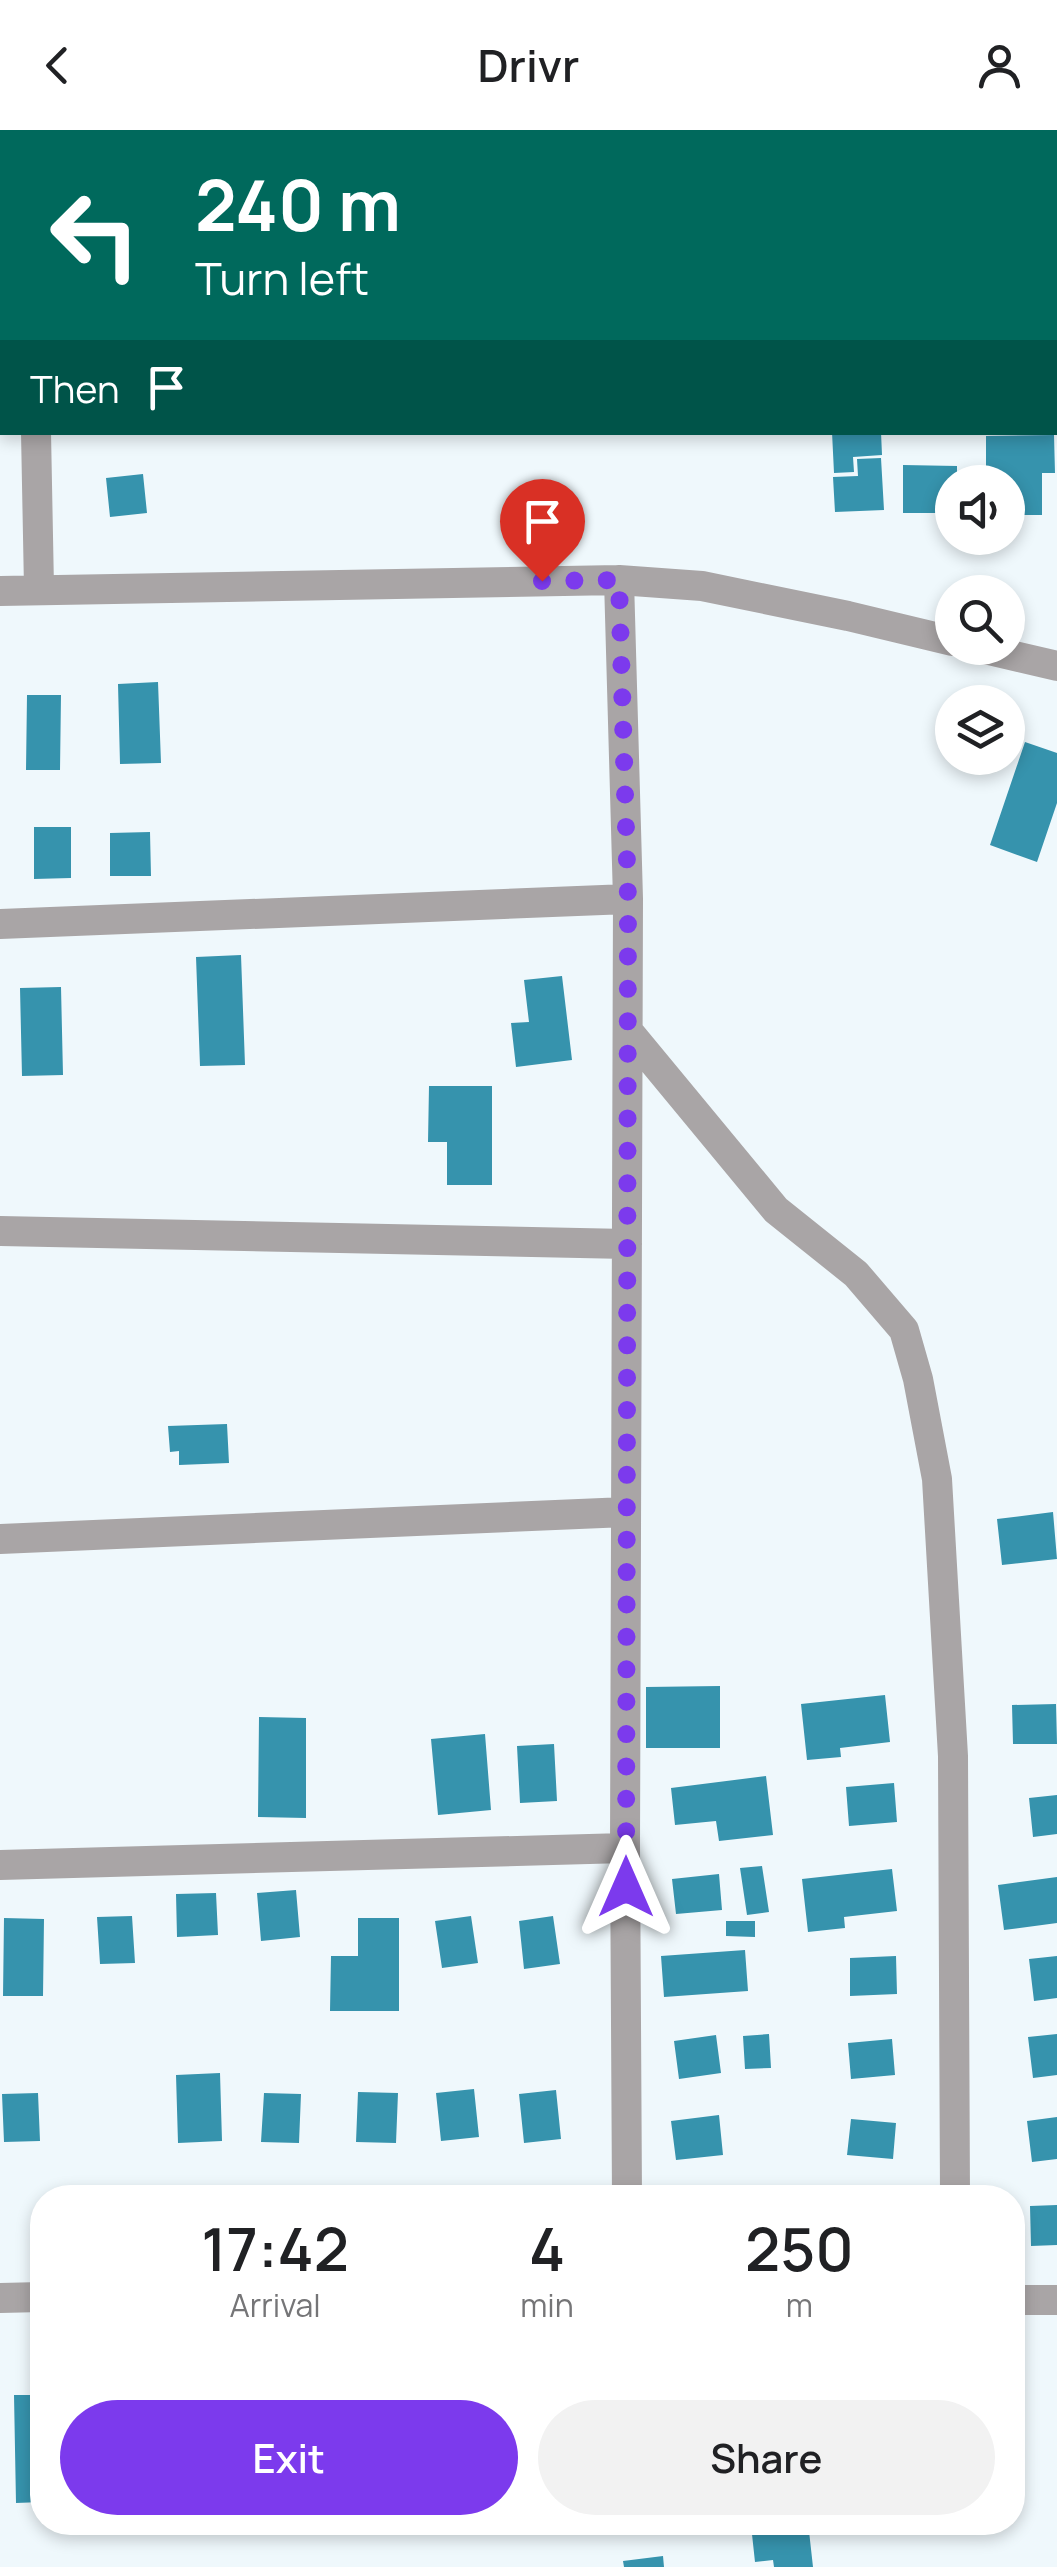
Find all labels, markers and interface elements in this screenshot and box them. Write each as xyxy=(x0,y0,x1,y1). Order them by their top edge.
text: Drivr xyxy=(478,34,579,96)
icon: back xyxy=(30,38,85,93)
icon: person xyxy=(972,38,1027,93)
text: 240 m xyxy=(195,156,401,252)
icon: left xyxy=(30,170,160,300)
text: Turn left xyxy=(195,247,369,309)
icon: arrive xyxy=(139,360,194,415)
text: Then xyxy=(30,362,119,414)
map controls xyxy=(935,465,1025,775)
button: sound xyxy=(935,465,1025,555)
pin xyxy=(500,479,585,582)
icon: arrive xyxy=(515,494,570,549)
button: search xyxy=(935,575,1025,665)
button: layers xyxy=(935,685,1025,775)
position arrow xyxy=(574,1835,678,1939)
text: 17:42 xyxy=(201,2207,349,2289)
text: 4 xyxy=(529,2207,565,2289)
text: 250 xyxy=(745,2207,854,2289)
text: Arrival xyxy=(229,2283,321,2327)
text: min xyxy=(520,2283,574,2327)
text: m xyxy=(786,2283,813,2327)
button: Exit xyxy=(60,2400,518,2515)
button: Share xyxy=(538,2400,995,2515)

